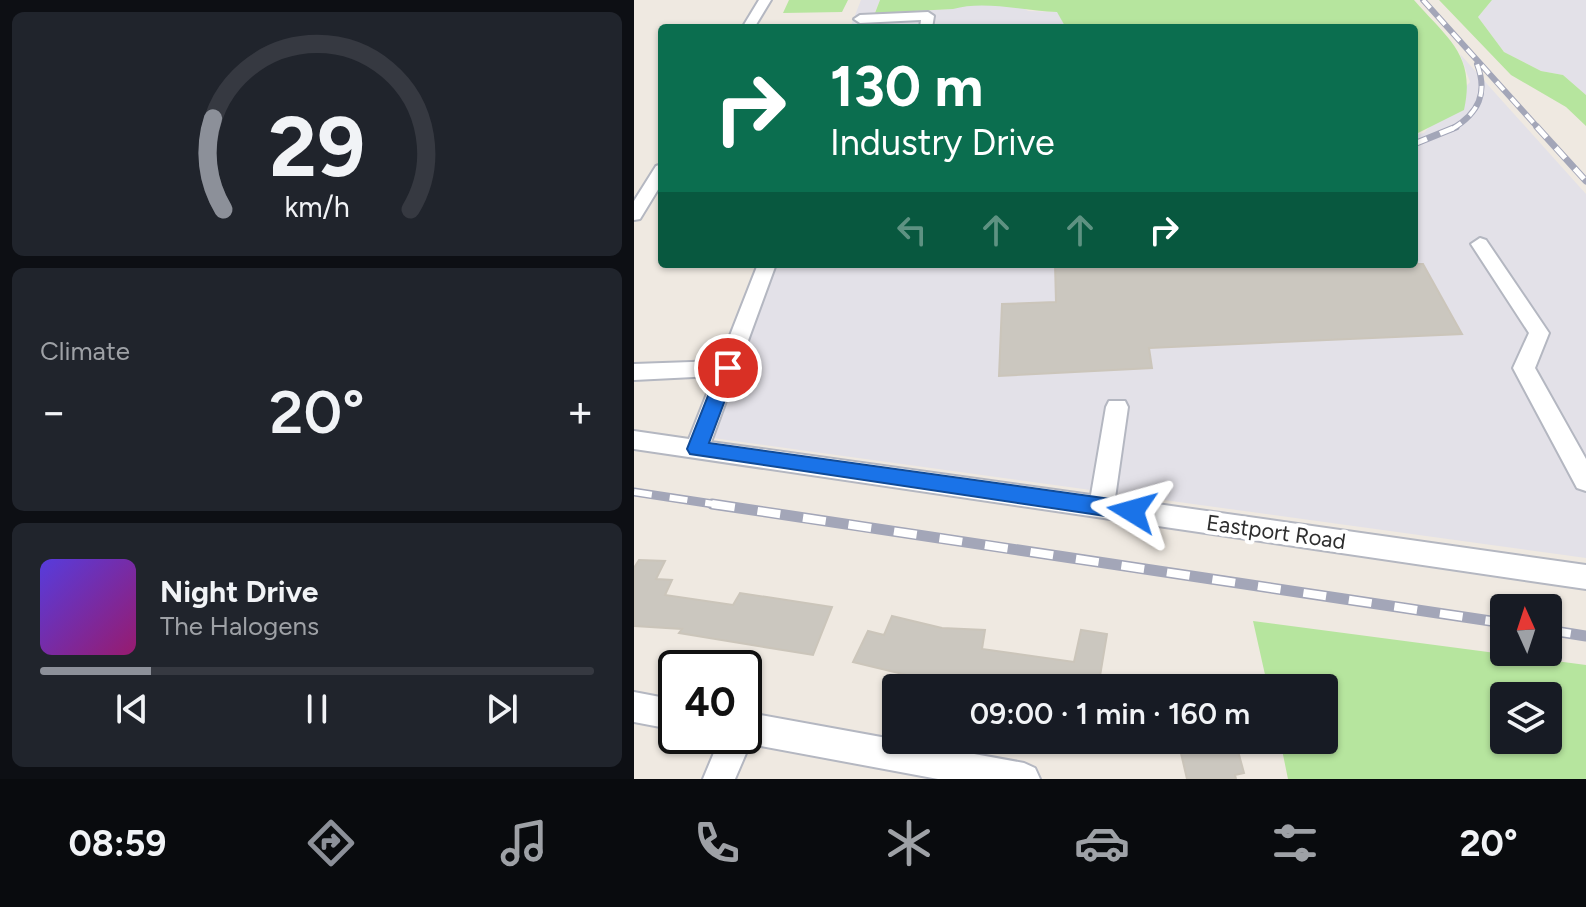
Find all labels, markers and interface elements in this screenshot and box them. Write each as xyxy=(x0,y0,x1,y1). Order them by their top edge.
text: 130 m xyxy=(830,53,983,120)
icon: right xyxy=(698,56,802,160)
text: 29 xyxy=(269,96,365,196)
text: Industry Drive xyxy=(830,121,1055,164)
text: km/h xyxy=(284,190,350,224)
icon: left xyxy=(890,208,934,252)
icon: ahead xyxy=(974,208,1018,252)
icon: ahead xyxy=(1058,208,1102,252)
icon: right xyxy=(1142,208,1186,252)
pin xyxy=(694,334,762,402)
text: Climate xyxy=(40,335,130,367)
icon: arrive xyxy=(706,346,750,390)
text: 20° xyxy=(269,376,365,448)
text: − xyxy=(40,385,67,438)
text: + xyxy=(567,385,594,438)
position arrow xyxy=(1090,469,1174,553)
street label: Eastport Road xyxy=(1205,509,1347,555)
text: Night Drive xyxy=(160,573,318,610)
north arrow xyxy=(1490,594,1562,666)
map controls xyxy=(1490,594,1562,754)
text: The Halogens xyxy=(160,610,319,642)
speed limit sign: 40 xyxy=(658,650,762,754)
button: layers xyxy=(1490,682,1562,754)
icon: previous xyxy=(110,687,154,731)
icon: pause xyxy=(295,687,339,731)
icon: next xyxy=(480,687,524,731)
text: 09:00 · 1 min · 160 m xyxy=(970,695,1250,732)
icon: directions xyxy=(303,815,359,871)
icon: music xyxy=(496,815,552,871)
icon: phone xyxy=(689,815,745,871)
icon: climate xyxy=(881,815,937,871)
icon: car xyxy=(1074,815,1130,871)
icon: filters xyxy=(1267,815,1323,871)
text: 08:59 xyxy=(68,822,166,865)
text: 20° xyxy=(1460,822,1518,865)

